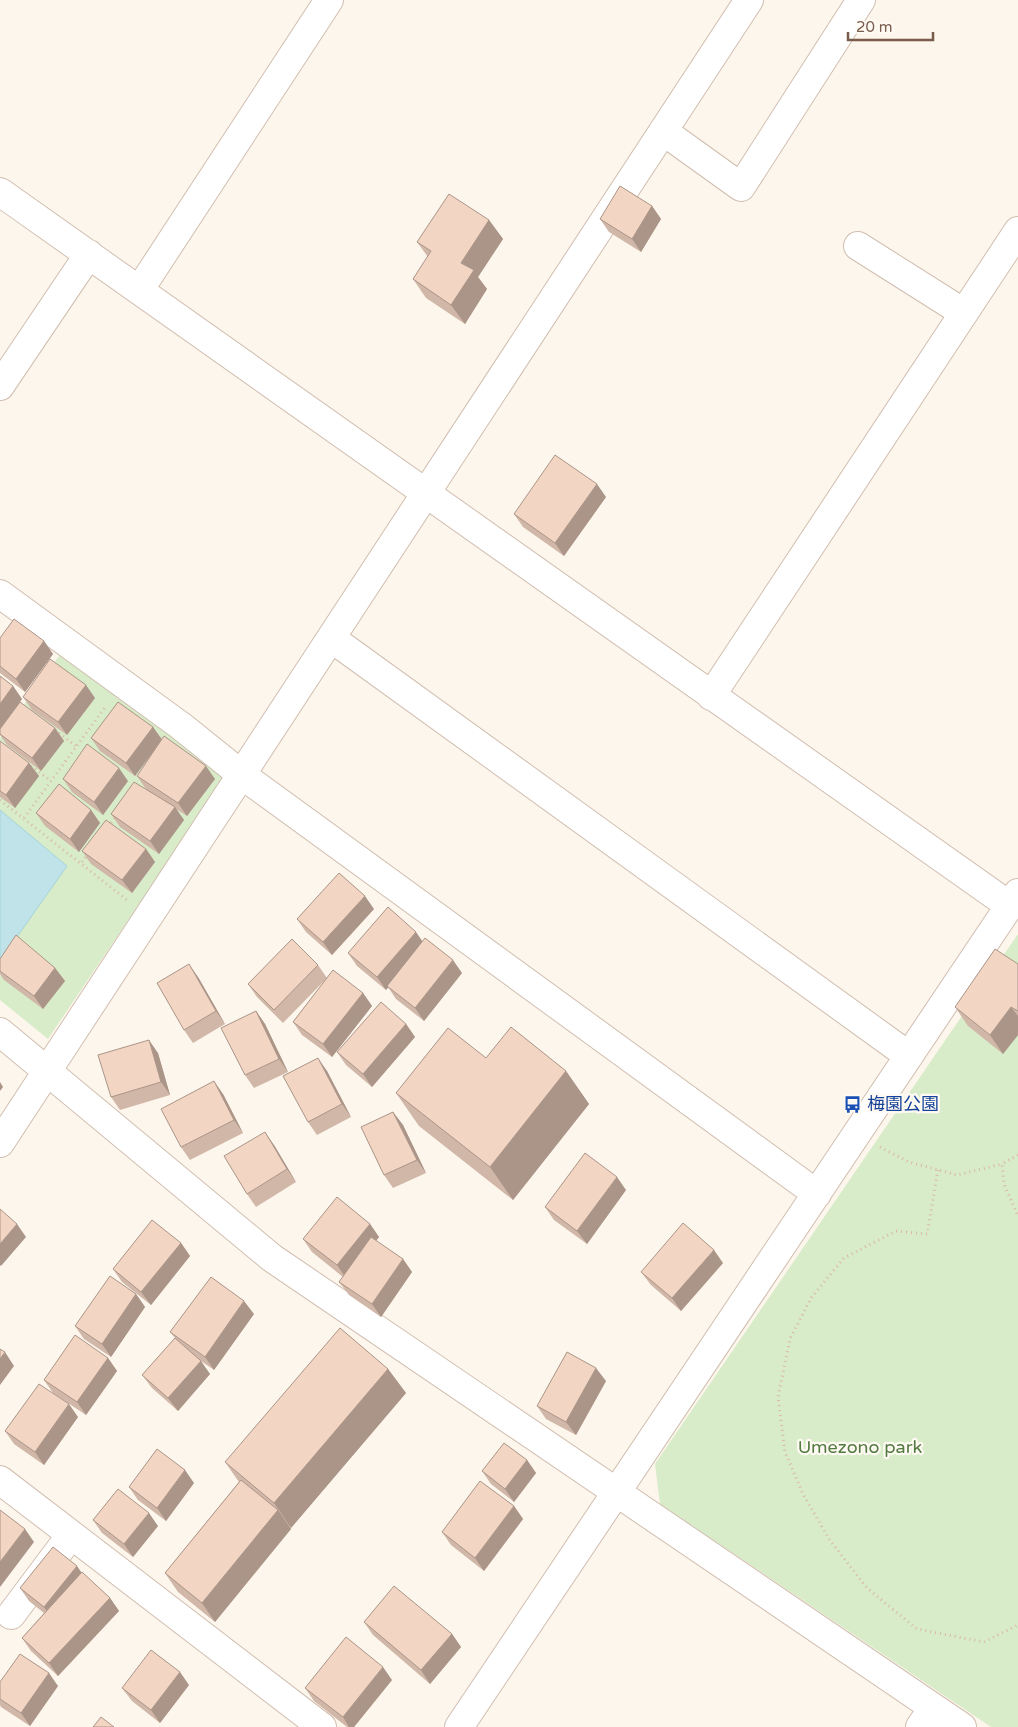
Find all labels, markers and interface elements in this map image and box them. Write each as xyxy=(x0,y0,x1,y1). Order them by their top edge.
scale bar xyxy=(848,10,933,42)
text: 20 m xyxy=(856,18,893,36)
place label: 梅園公園 xyxy=(867,1093,939,1115)
bus stop icon: 梅園公園 xyxy=(843,1094,863,1114)
park label: Umezono park xyxy=(798,1436,923,1458)

